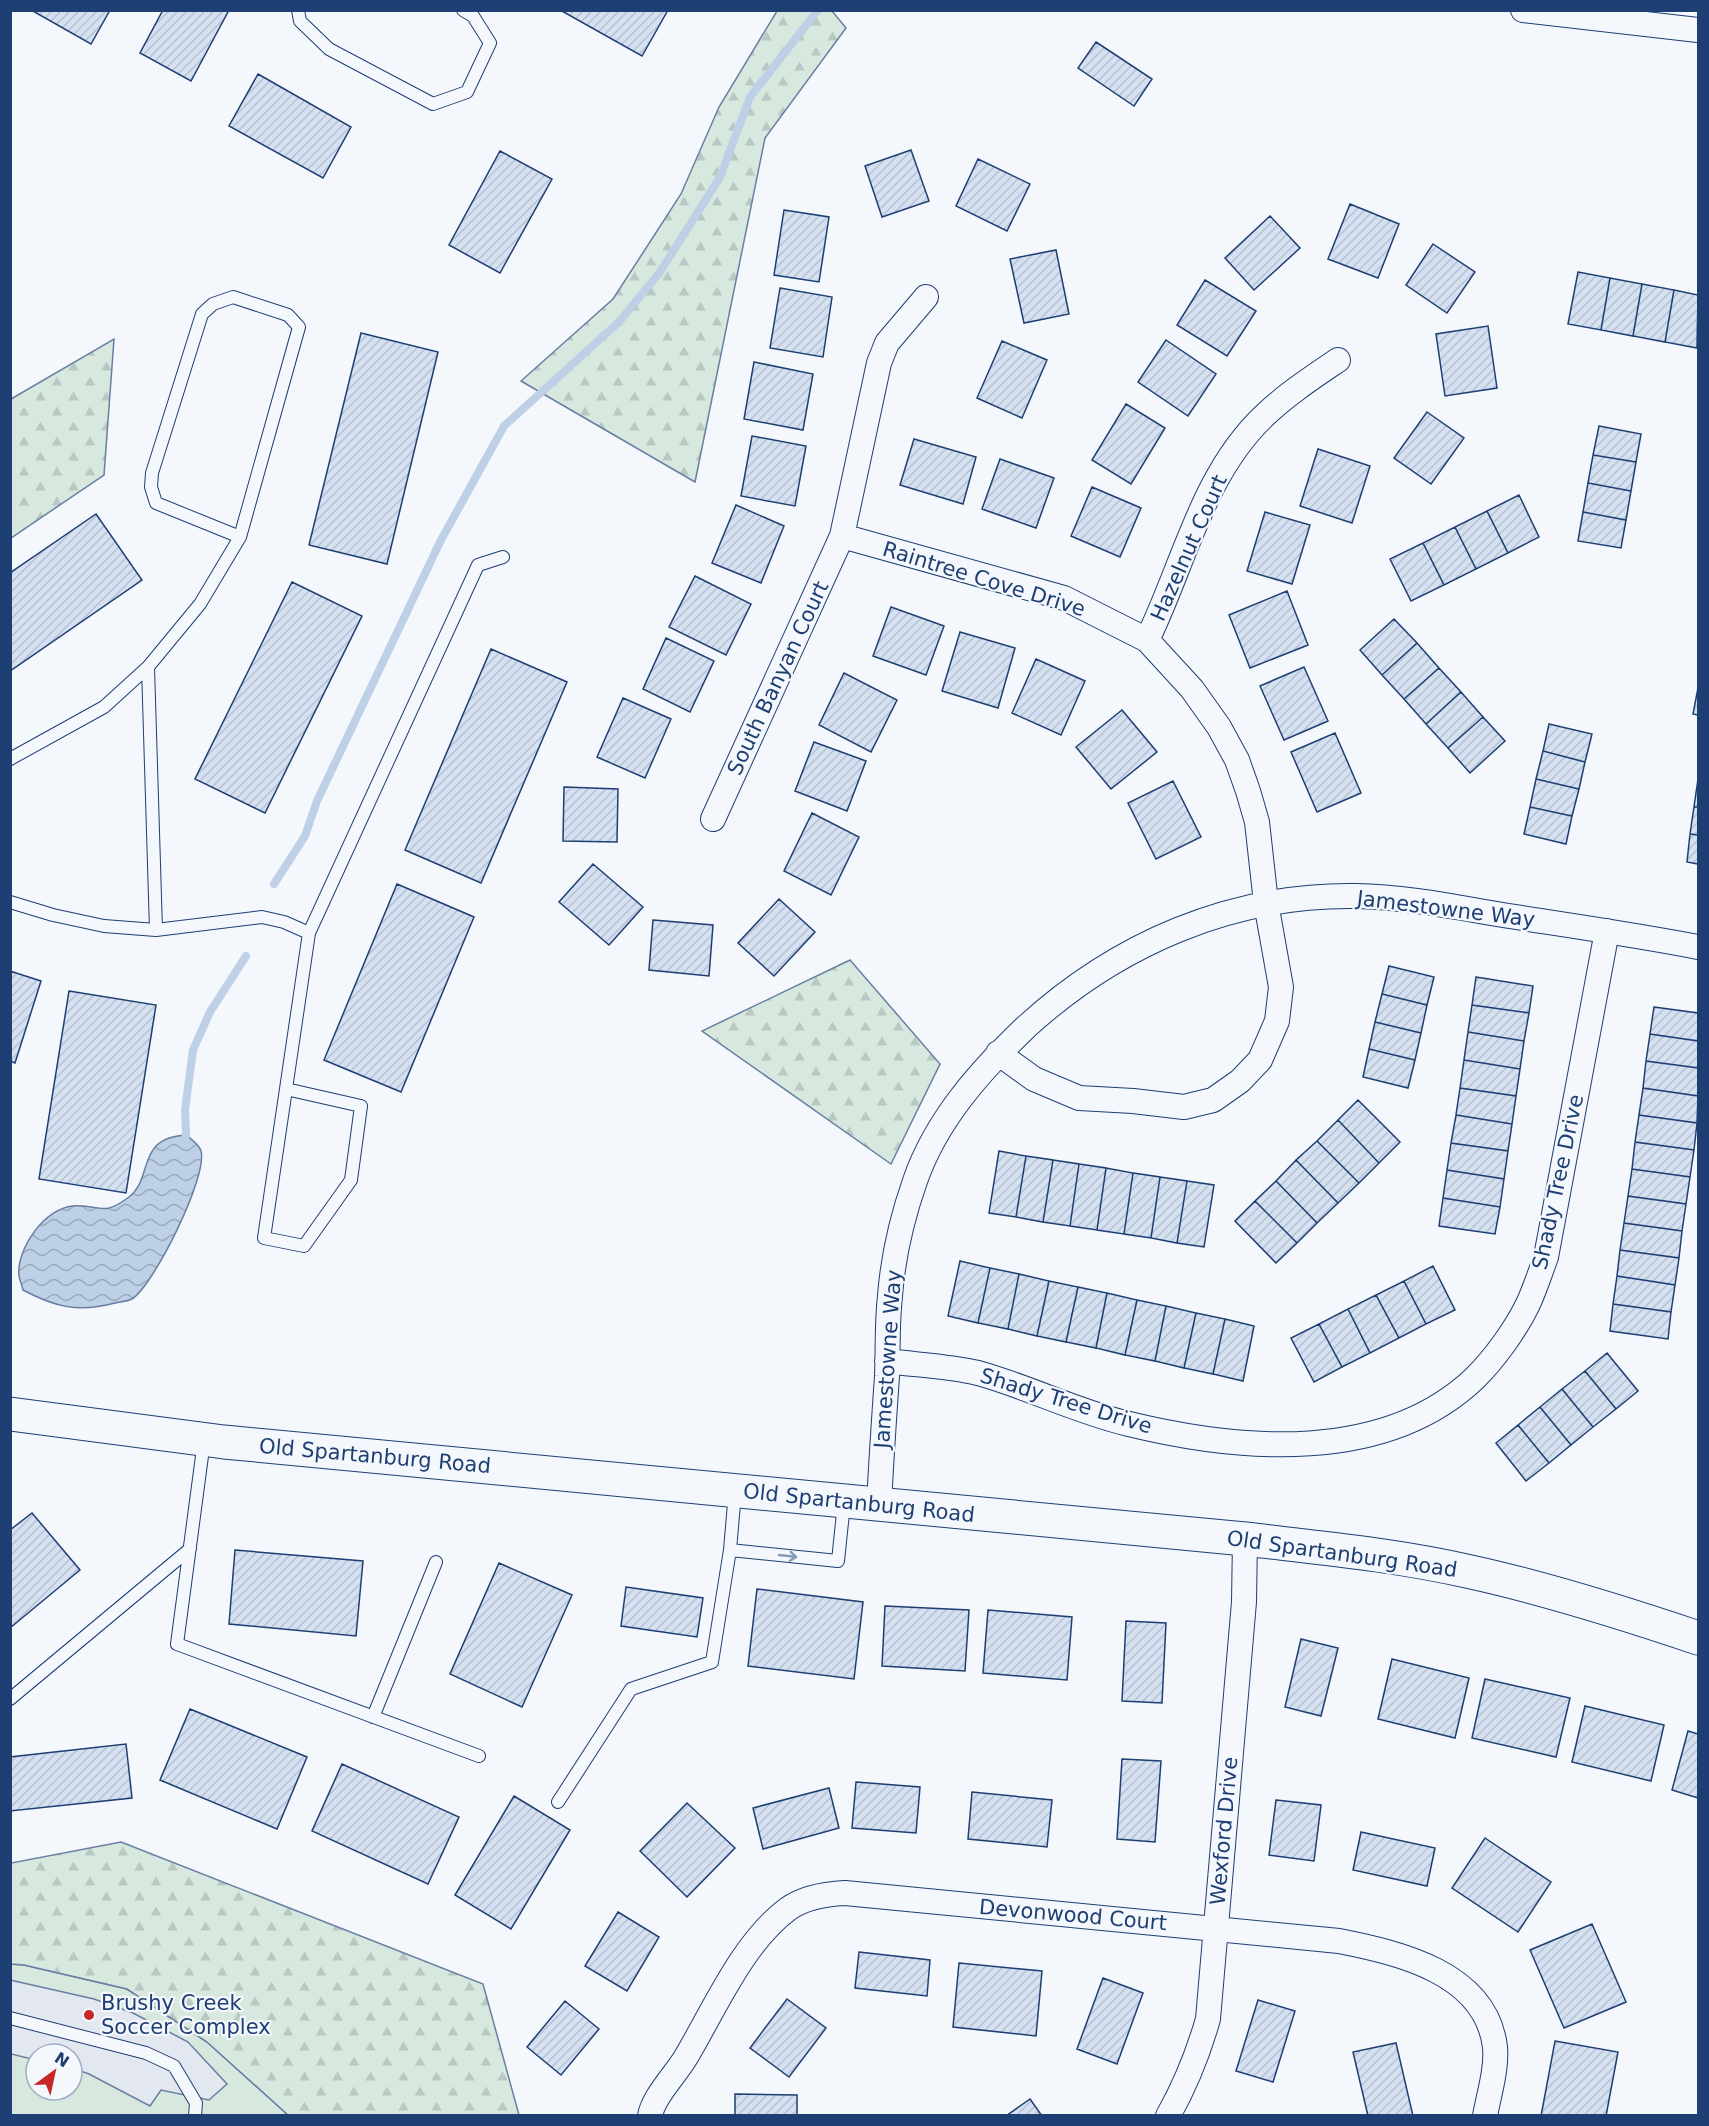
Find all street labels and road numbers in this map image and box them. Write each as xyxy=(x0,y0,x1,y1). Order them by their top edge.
street label: Hazelnut Court xyxy=(1146,471,1232,625)
street label: Raintree Cove Drive xyxy=(880,537,1088,621)
street label: South Banyan Court xyxy=(722,577,834,779)
street label: Jamestowne Way xyxy=(1354,886,1536,932)
street label: Shady Tree Drive xyxy=(1528,1092,1588,1272)
street label: Jamestowne Way xyxy=(870,1269,906,1451)
street label: Shady Tree Drive xyxy=(977,1363,1155,1439)
street label: Old Spartanburg Road xyxy=(258,1434,492,1478)
street label: Old Spartanburg Road xyxy=(742,1479,976,1527)
street label: Old Spartanburg Road xyxy=(1225,1526,1459,1582)
street label: Wexford Drive xyxy=(1206,1756,1242,1906)
street label: Devonwood Court xyxy=(978,1895,1168,1935)

